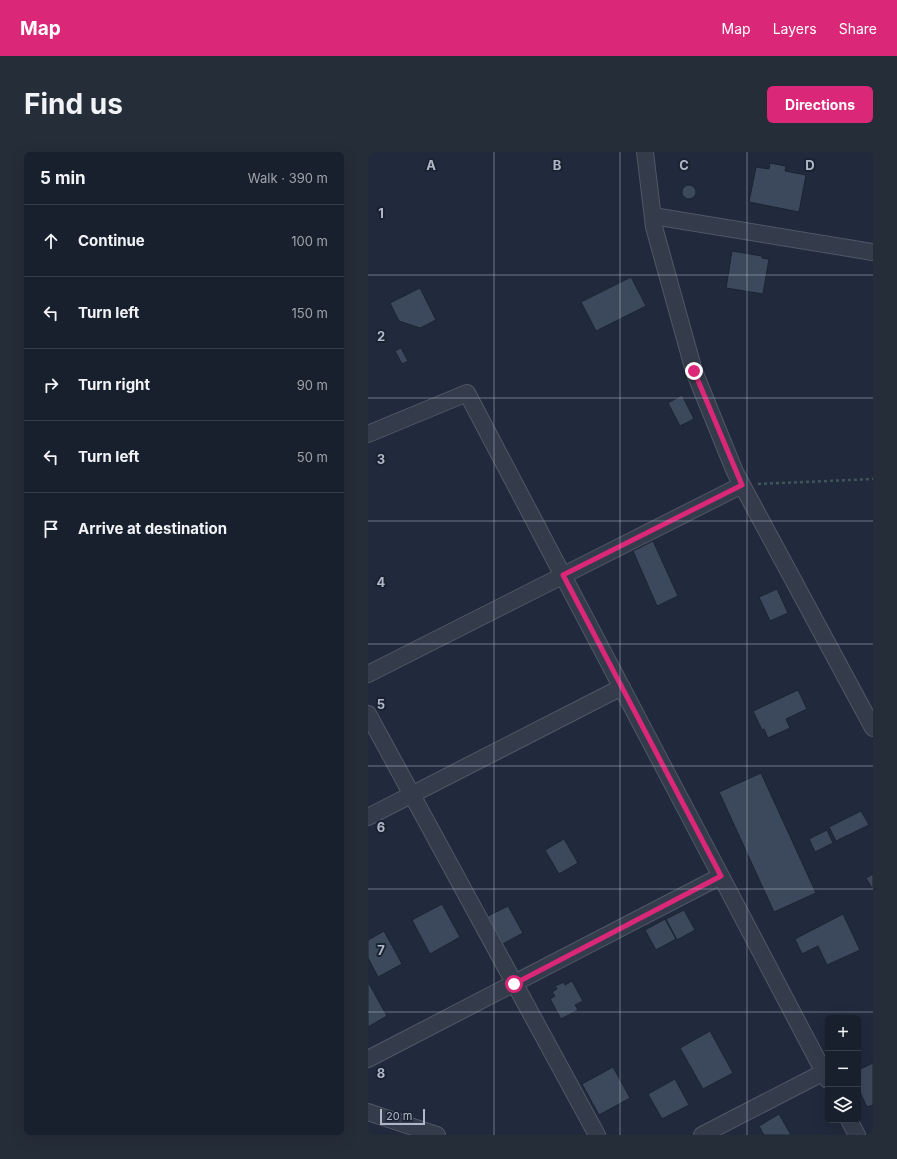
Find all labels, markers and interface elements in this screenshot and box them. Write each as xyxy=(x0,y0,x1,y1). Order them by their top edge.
text: Map xyxy=(20,17,61,40)
text: Map xyxy=(722,20,751,37)
text: Layers xyxy=(773,20,817,37)
text: Share xyxy=(839,20,877,37)
button: Directions xyxy=(767,86,873,123)
text: Find us xyxy=(24,87,123,121)
text: A xyxy=(426,157,436,173)
text: B xyxy=(553,157,562,173)
text: C xyxy=(679,157,689,173)
text: D xyxy=(805,157,815,173)
text: 5 min xyxy=(40,168,86,188)
text: Walk · 390 m xyxy=(248,170,328,186)
text: 1 xyxy=(378,205,384,221)
icon: ahead xyxy=(40,230,62,252)
text: Continue xyxy=(78,231,145,250)
text: 100 m xyxy=(291,233,328,249)
icon: left xyxy=(40,302,62,324)
text: Turn left xyxy=(78,303,139,322)
text: 150 m xyxy=(292,305,328,321)
text: 2 xyxy=(377,328,385,344)
route end xyxy=(685,362,703,380)
icon: right xyxy=(40,374,62,396)
text: Turn right xyxy=(78,375,150,394)
text: 90 m xyxy=(297,377,328,393)
icon: left xyxy=(40,446,62,468)
text: Turn left xyxy=(78,447,139,466)
text: 50 m xyxy=(297,449,328,465)
text: 3 xyxy=(377,451,385,467)
icon: arrive xyxy=(40,518,62,540)
text: Arrive at destination xyxy=(78,519,227,538)
text: 4 xyxy=(377,574,386,590)
text: 5 xyxy=(377,696,385,712)
text: 6 xyxy=(377,819,385,835)
text: 7 xyxy=(377,942,385,958)
route start xyxy=(505,975,523,993)
map controls xyxy=(825,1015,861,1123)
button: + xyxy=(825,1015,861,1051)
button: − xyxy=(825,1051,861,1087)
text: 8 xyxy=(377,1065,385,1081)
button: layers xyxy=(825,1087,861,1123)
scale bar xyxy=(380,1107,425,1126)
text: 20 m xyxy=(386,1109,412,1123)

